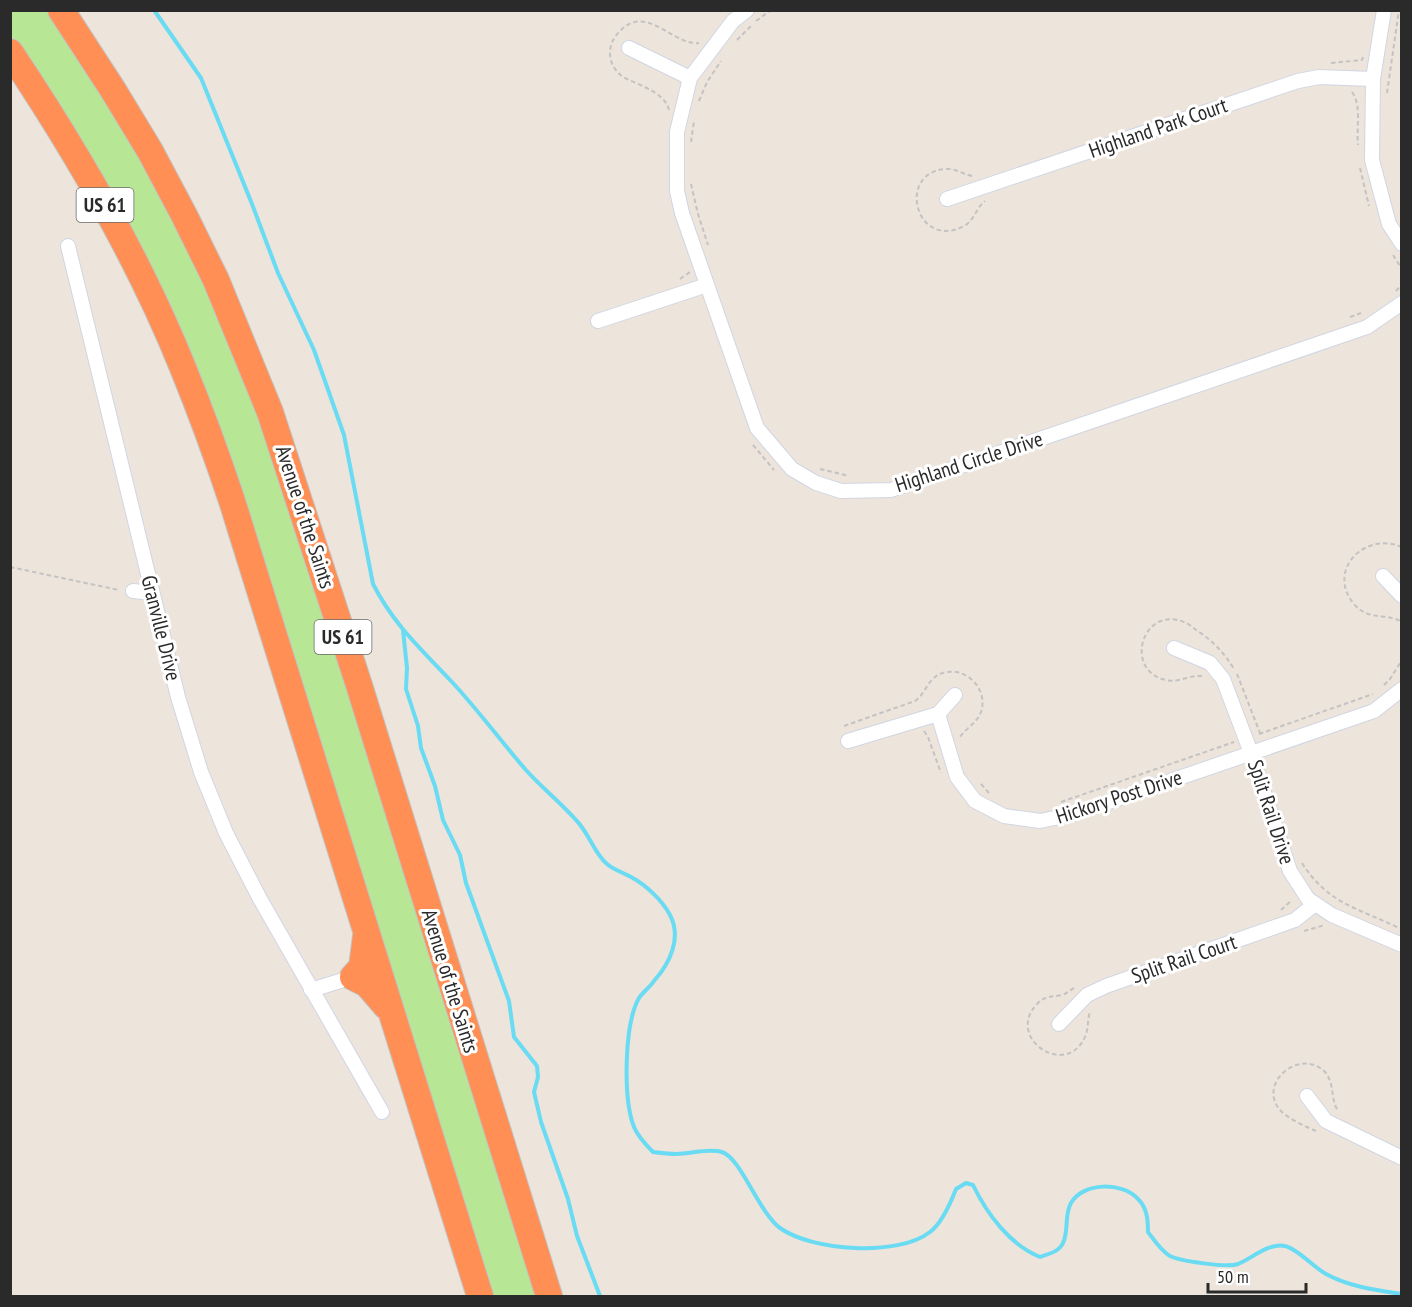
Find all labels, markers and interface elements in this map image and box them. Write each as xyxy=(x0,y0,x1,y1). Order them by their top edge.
street label: Highland Park Court xyxy=(1085,91,1231,164)
road number: US 61 xyxy=(76,188,134,222)
street label: Highland Circle Drive xyxy=(892,425,1046,498)
street label: Avenue of the Saints xyxy=(270,442,341,592)
street label: Granville Drive xyxy=(135,572,188,683)
road number: US 61 xyxy=(314,620,372,654)
street label: Split Rail Drive xyxy=(1242,756,1301,868)
street label: Hickory Post Drive xyxy=(1052,763,1185,830)
street label: Avenue of the Saints xyxy=(416,906,485,1056)
street label: Split Rail Court xyxy=(1128,928,1240,989)
scale bar xyxy=(1208,1256,1306,1294)
text: 50 m xyxy=(1217,1265,1249,1288)

